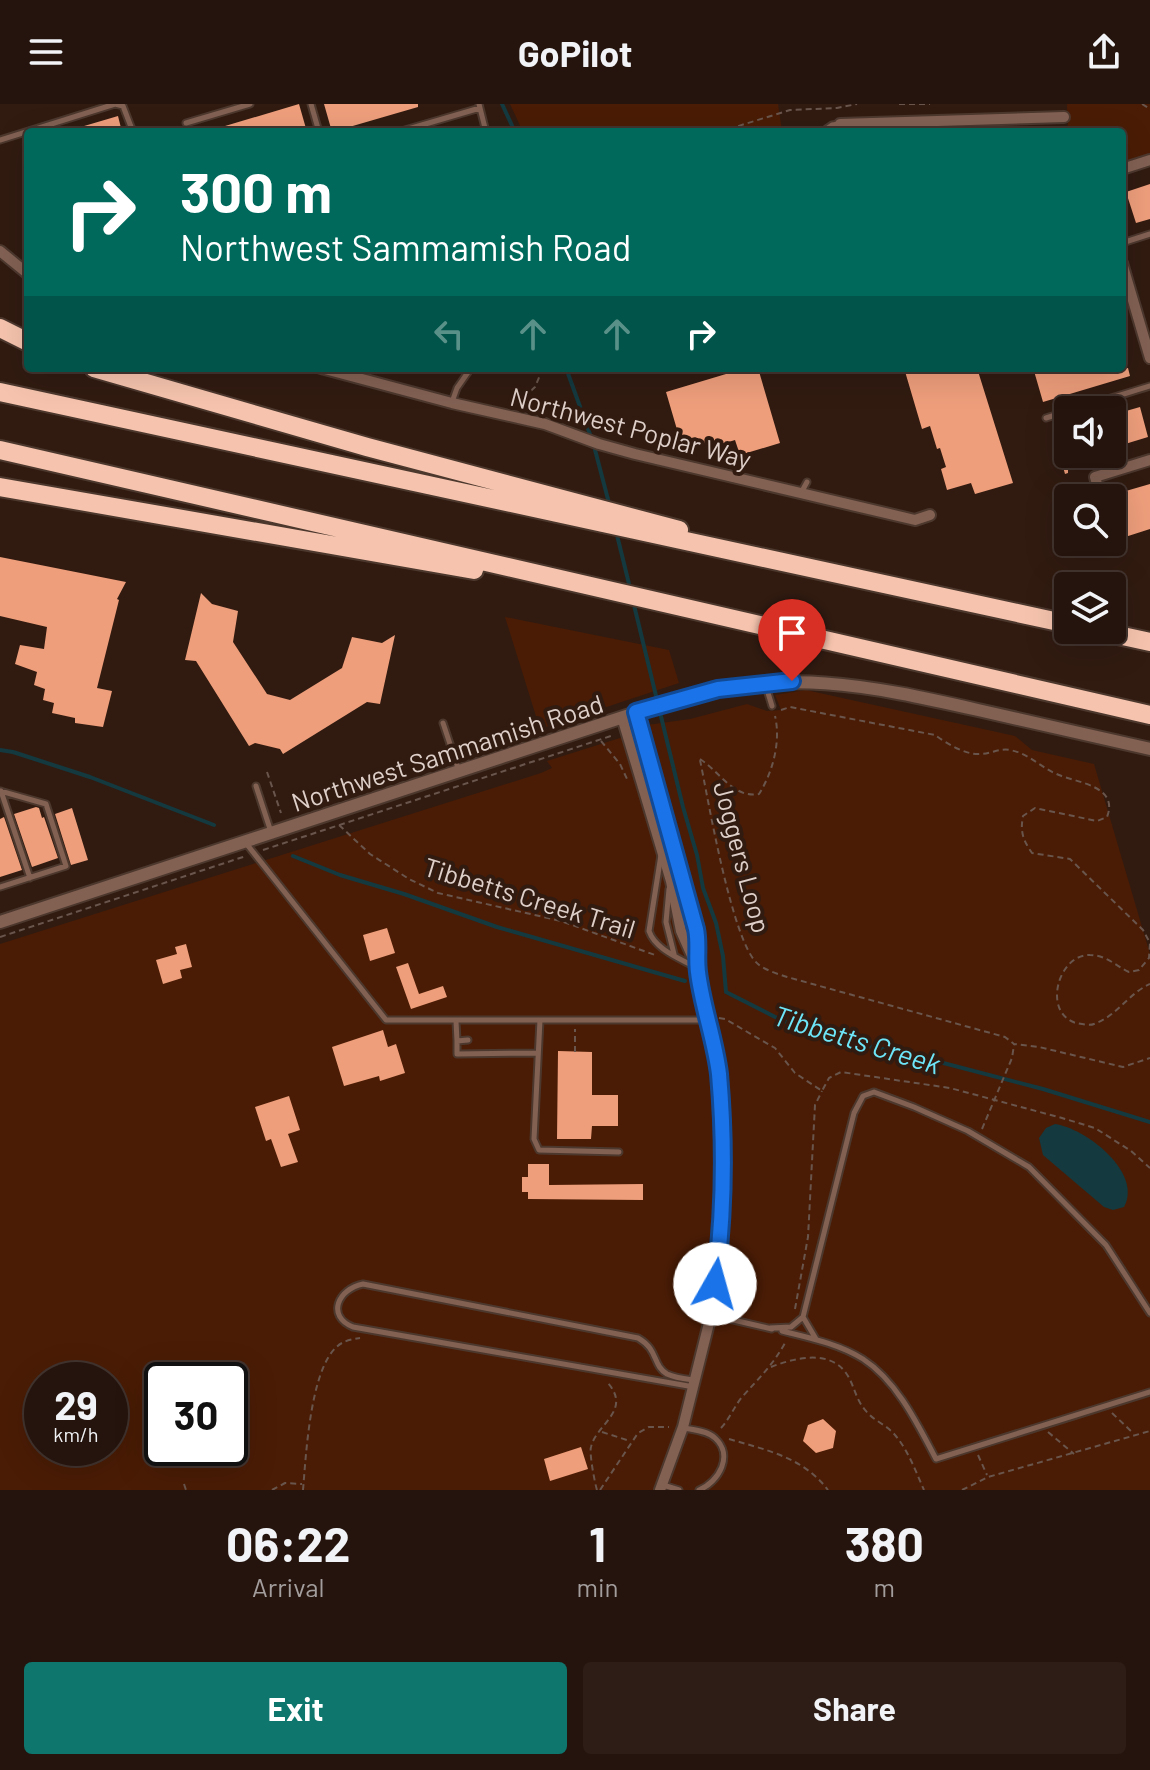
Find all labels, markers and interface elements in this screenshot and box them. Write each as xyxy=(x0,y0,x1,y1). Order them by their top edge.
icon: menu xyxy=(24,30,68,74)
icon: share xyxy=(1082,30,1126,74)
text: GoPilot xyxy=(518,31,632,74)
text: 300 m xyxy=(180,157,332,224)
icon: right xyxy=(48,160,152,264)
text: Northwest Sammamish Road xyxy=(180,225,631,268)
icon: left xyxy=(427,312,471,356)
icon: ahead xyxy=(511,312,555,356)
icon: ahead xyxy=(595,312,639,356)
icon: right xyxy=(679,312,723,356)
street label: Northwest Poplar Way xyxy=(507,380,755,474)
map controls xyxy=(1054,396,1126,644)
button: sound xyxy=(1054,396,1126,468)
button: search xyxy=(1054,484,1126,556)
button: layers xyxy=(1054,572,1126,644)
pin xyxy=(758,599,826,681)
icon: arrive xyxy=(770,611,814,655)
street label: Northwest Sammamish Road xyxy=(287,687,607,817)
street label: Joggers Loop xyxy=(708,778,778,936)
street label: Tibbetts Creek Trail xyxy=(421,850,639,944)
water label: Tibbetts Creek xyxy=(769,997,945,1081)
position arrow xyxy=(673,1242,757,1326)
speed limit sign: 30 xyxy=(144,1362,248,1466)
text: 29 xyxy=(54,1380,98,1428)
text: km/h xyxy=(53,1422,99,1446)
text: 06:22 xyxy=(226,1514,350,1572)
text: 1 xyxy=(589,1514,606,1572)
text: 380 xyxy=(845,1514,924,1572)
text: Arrival xyxy=(252,1571,325,1602)
text: min xyxy=(576,1571,619,1602)
text: m xyxy=(874,1571,895,1602)
button: Exit xyxy=(24,1662,567,1754)
button: Share xyxy=(583,1662,1126,1754)

